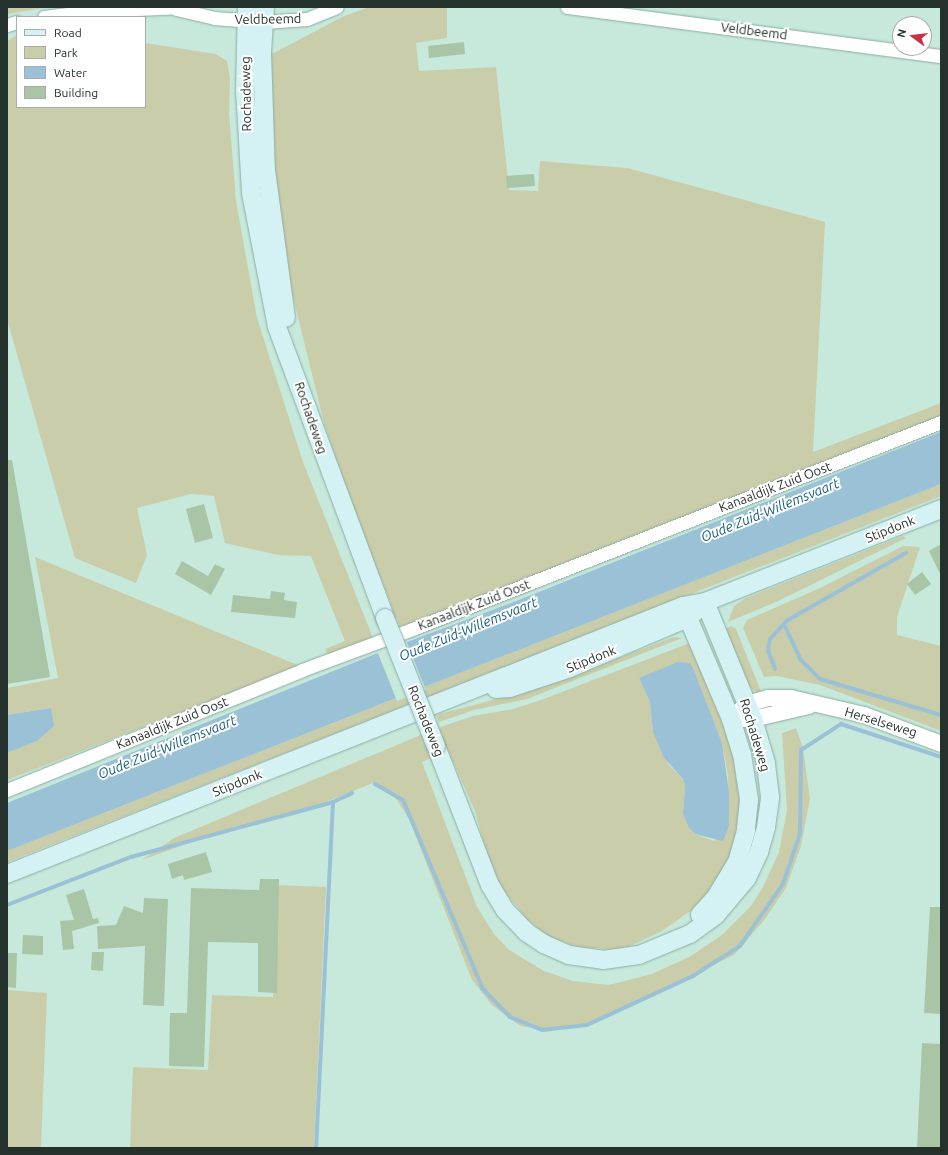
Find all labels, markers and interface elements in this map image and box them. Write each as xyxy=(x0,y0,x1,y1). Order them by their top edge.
street label: Veldbeemd xyxy=(234,11,302,27)
legend xyxy=(16,16,146,108)
north arrow xyxy=(892,16,932,56)
street label: Veldbeemd xyxy=(720,19,788,43)
text: Road xyxy=(54,26,82,39)
text: N xyxy=(895,28,908,39)
text: Park xyxy=(54,46,78,59)
street label: Rochadeweg xyxy=(238,56,254,132)
text: Water xyxy=(54,66,87,79)
text: Building xyxy=(54,86,98,99)
street label: Rochadeweg xyxy=(291,380,331,456)
street label: Kanaaldijk Zuid Oost xyxy=(717,458,833,516)
water label: Oude Zuid-Willemsvaart xyxy=(698,475,842,545)
street label: Stipdonk xyxy=(863,512,917,546)
street label: Kanaaldijk Zuid Oost xyxy=(416,576,532,634)
water label: Oude Zuid-Willemsvaart xyxy=(396,594,540,664)
street label: Stipdonk xyxy=(564,642,618,676)
street label: Rochadeweg xyxy=(405,683,447,759)
street label: Kanaaldijk Zuid Oost xyxy=(114,693,230,753)
street label: Rochadeweg xyxy=(737,697,773,773)
street label: Herselseweg xyxy=(843,704,919,740)
water label: Oude Zuid-Willemsvaart xyxy=(95,712,239,782)
street label: Stipdonk xyxy=(210,766,264,800)

